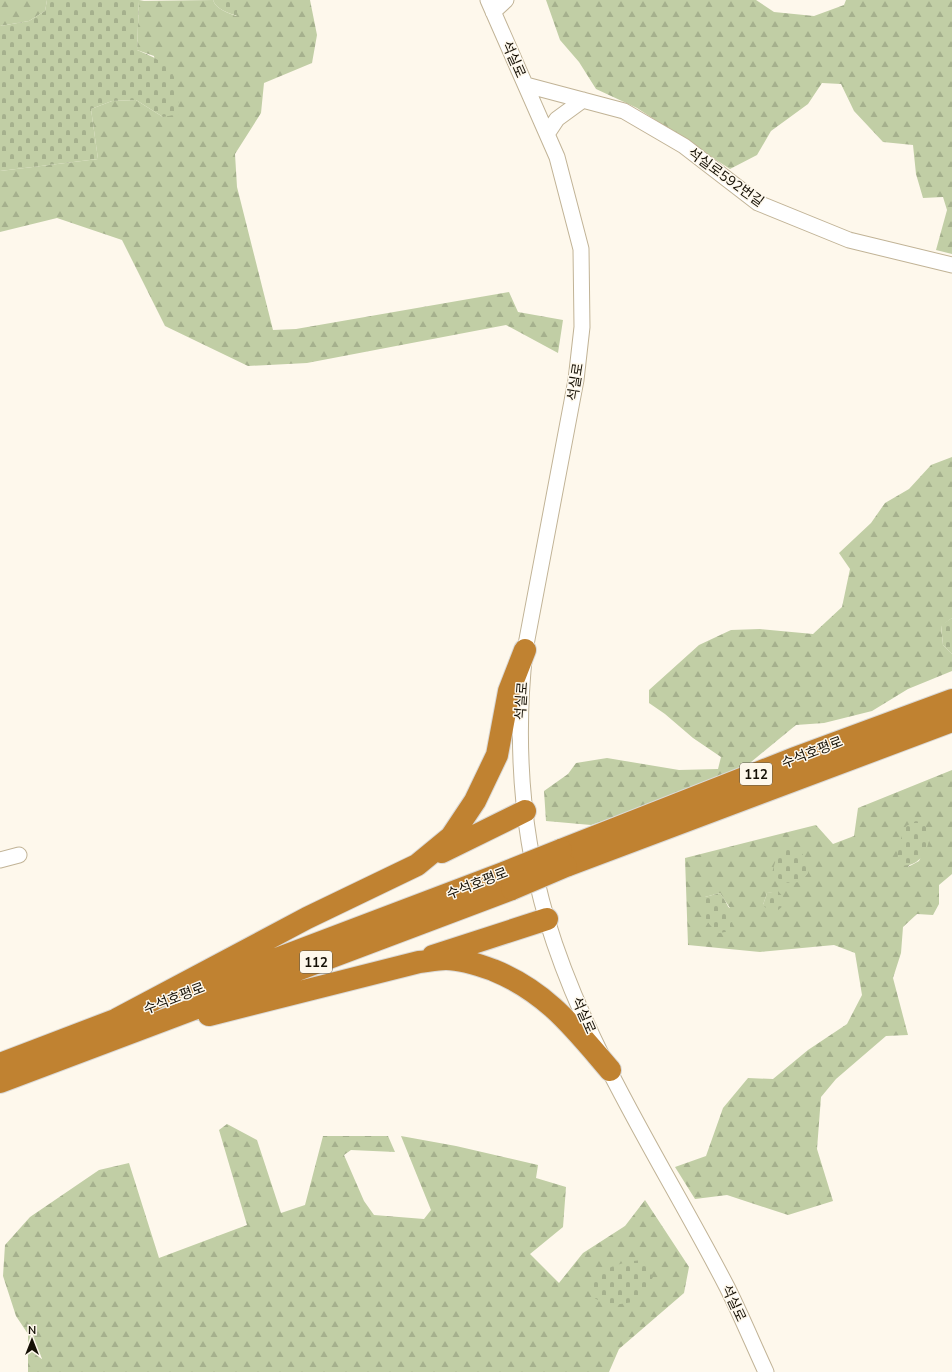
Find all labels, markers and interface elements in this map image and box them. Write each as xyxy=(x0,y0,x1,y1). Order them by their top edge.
street label: 석실로 xyxy=(497,38,530,81)
street label: 석실로592번길 xyxy=(684,143,768,211)
street label: 석실로 xyxy=(563,361,588,403)
street label: 석실로 xyxy=(511,681,532,721)
street label: 수석호평로 xyxy=(779,732,846,773)
road number: 112 xyxy=(740,763,772,785)
street label: 수석호평로 xyxy=(444,863,511,904)
road number: 112 xyxy=(300,951,332,973)
street label: 수석호평로 xyxy=(141,978,208,1019)
street label: 석실로 xyxy=(567,994,600,1037)
street label: 석실로 xyxy=(717,1282,750,1325)
north arrow xyxy=(12,1320,52,1360)
text: N xyxy=(28,1323,36,1338)

